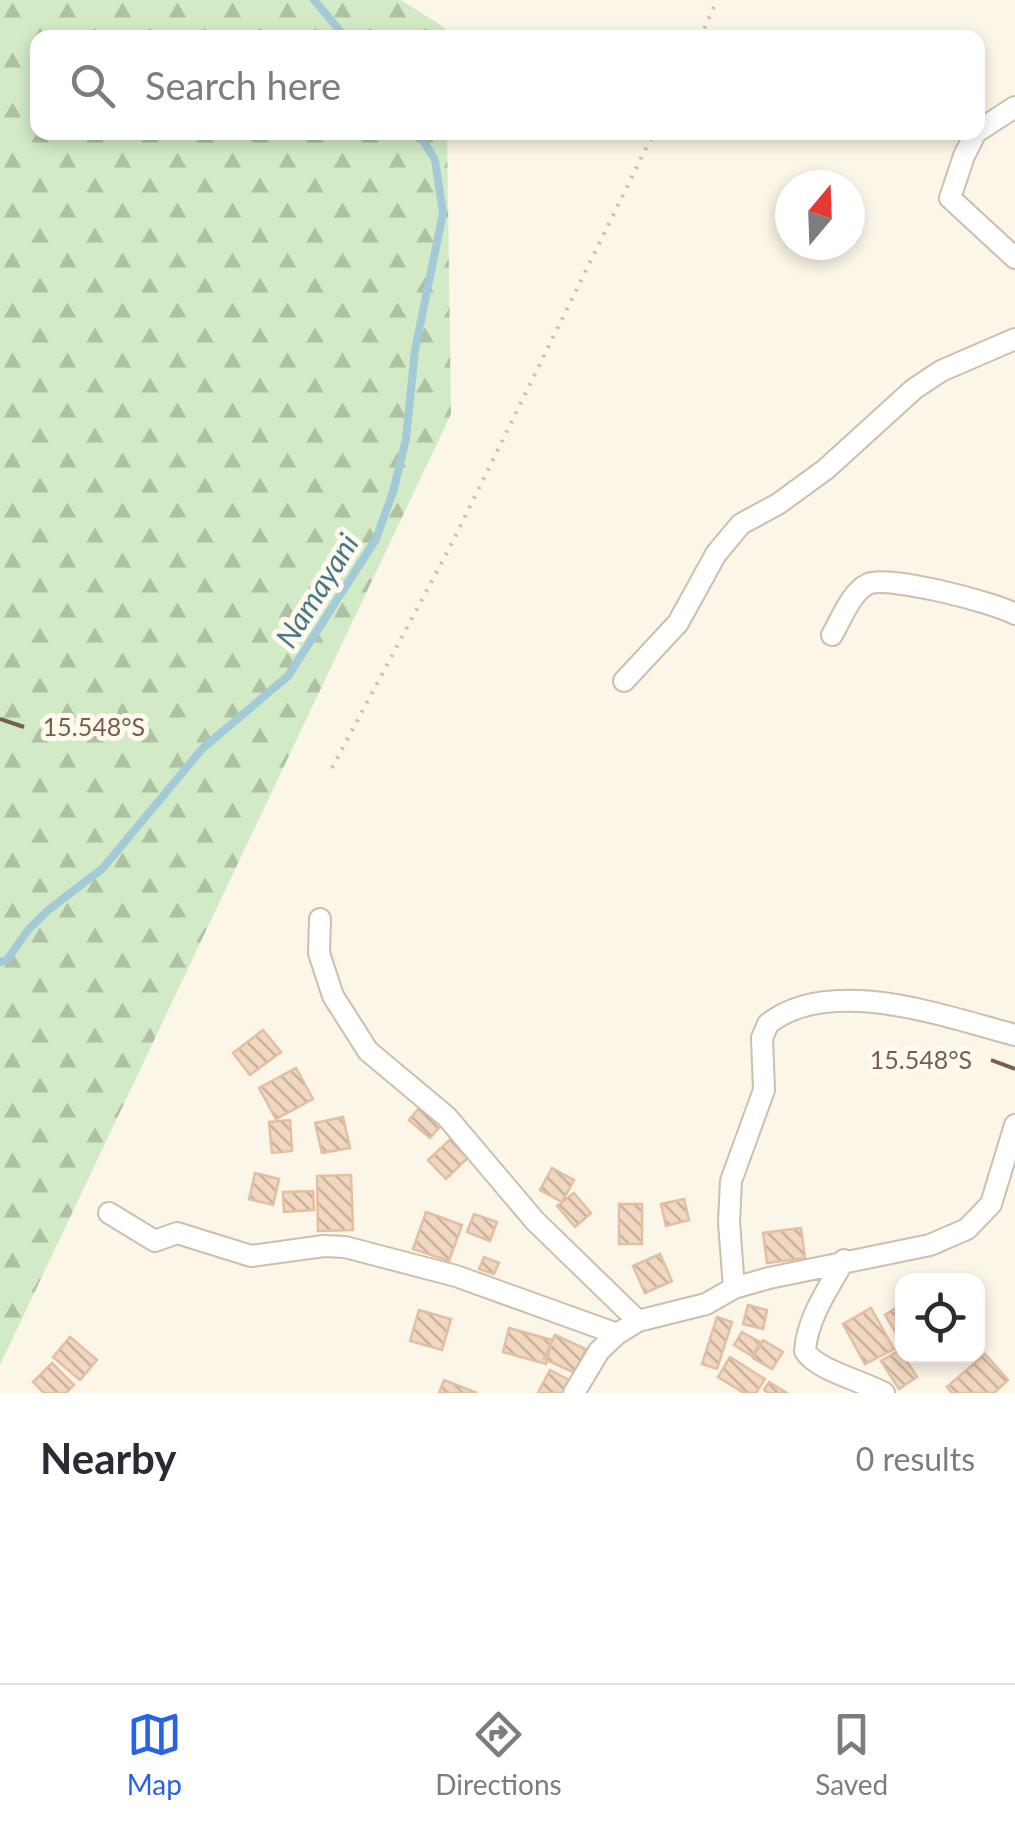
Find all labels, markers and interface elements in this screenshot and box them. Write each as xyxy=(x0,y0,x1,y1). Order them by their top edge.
search box xyxy=(30,30,985,140)
icon: search xyxy=(65,58,120,113)
text: Search here xyxy=(145,62,341,108)
north arrow xyxy=(775,170,865,260)
water label: Namayani xyxy=(267,527,365,653)
text: 15.548°S xyxy=(43,711,145,741)
text: 15.548°S xyxy=(870,1044,972,1074)
map controls xyxy=(895,1273,985,1363)
button: locate xyxy=(895,1273,985,1363)
text: Nearby xyxy=(40,1433,177,1483)
text: 0 results xyxy=(856,1439,975,1478)
tab: Map xyxy=(127,1707,182,1801)
tab: Directions xyxy=(435,1707,562,1801)
tab: Saved xyxy=(815,1707,888,1801)

